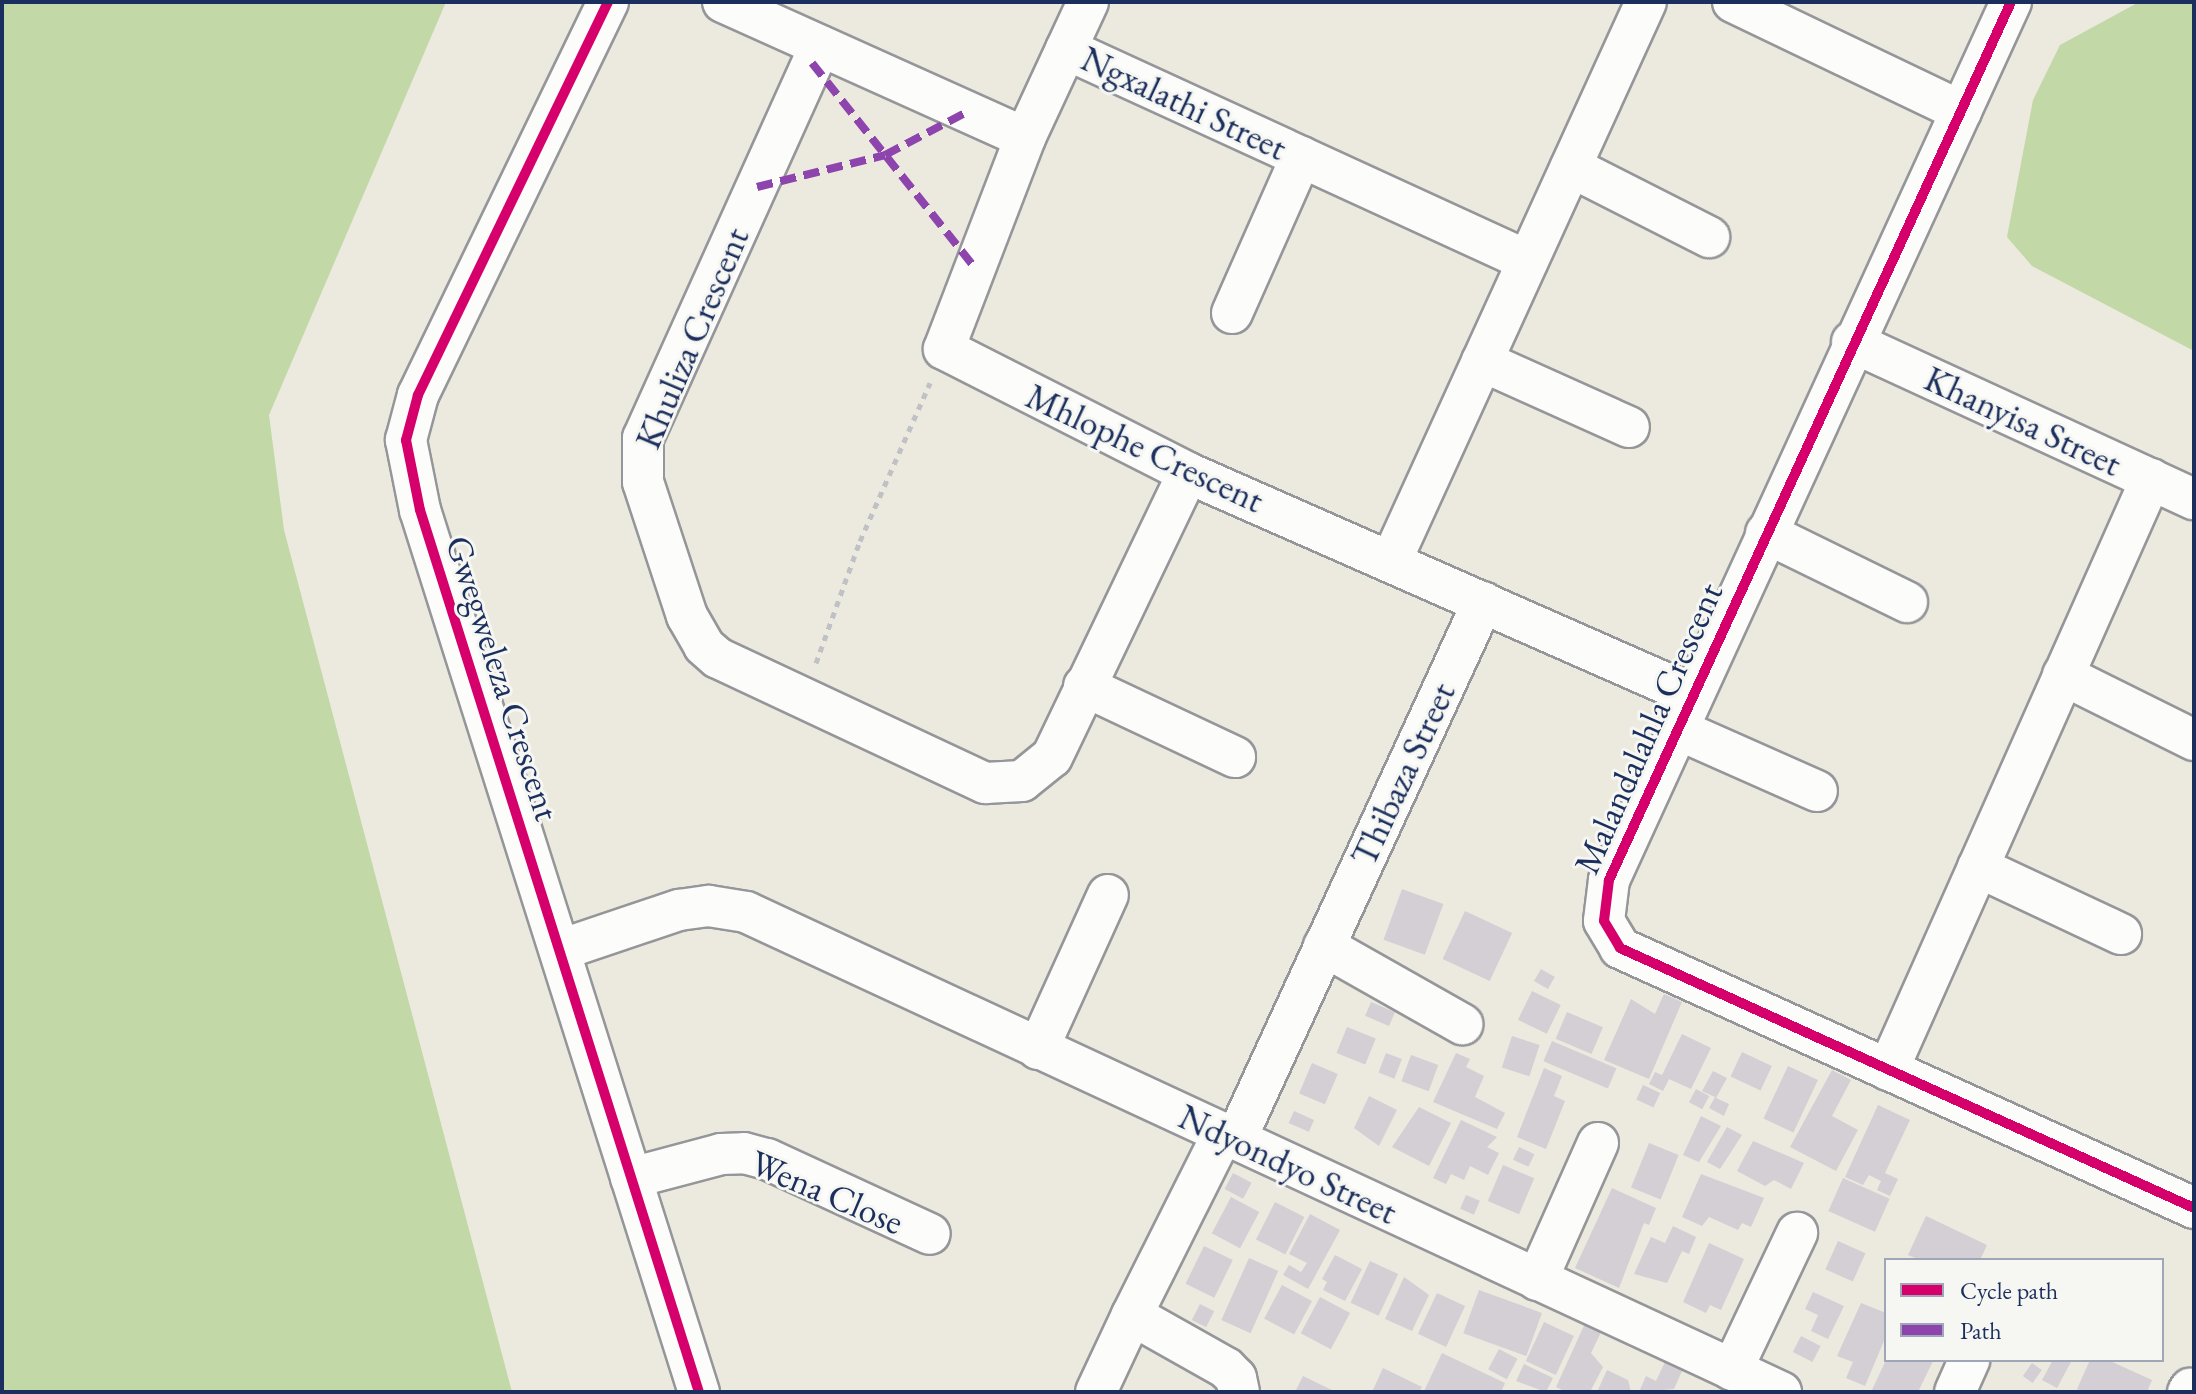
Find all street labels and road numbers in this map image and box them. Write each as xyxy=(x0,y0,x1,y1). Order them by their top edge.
street label: Ngxalathi Street xyxy=(1075,37,1293,169)
street label: Khuliza Crescent xyxy=(626,221,758,455)
street label: Khanyisa Street xyxy=(1918,357,2128,485)
street label: Mhlophe Crescent xyxy=(1019,374,1271,522)
street label: Gwegweleza Crescent xyxy=(437,530,569,826)
street label: Malandalahla Crescent xyxy=(1564,576,1732,880)
street label: Thibaza Street xyxy=(1342,676,1464,872)
street label: Ndyondyo Street xyxy=(1172,1095,1404,1233)
street label: Wena Close xyxy=(744,1141,910,1243)

